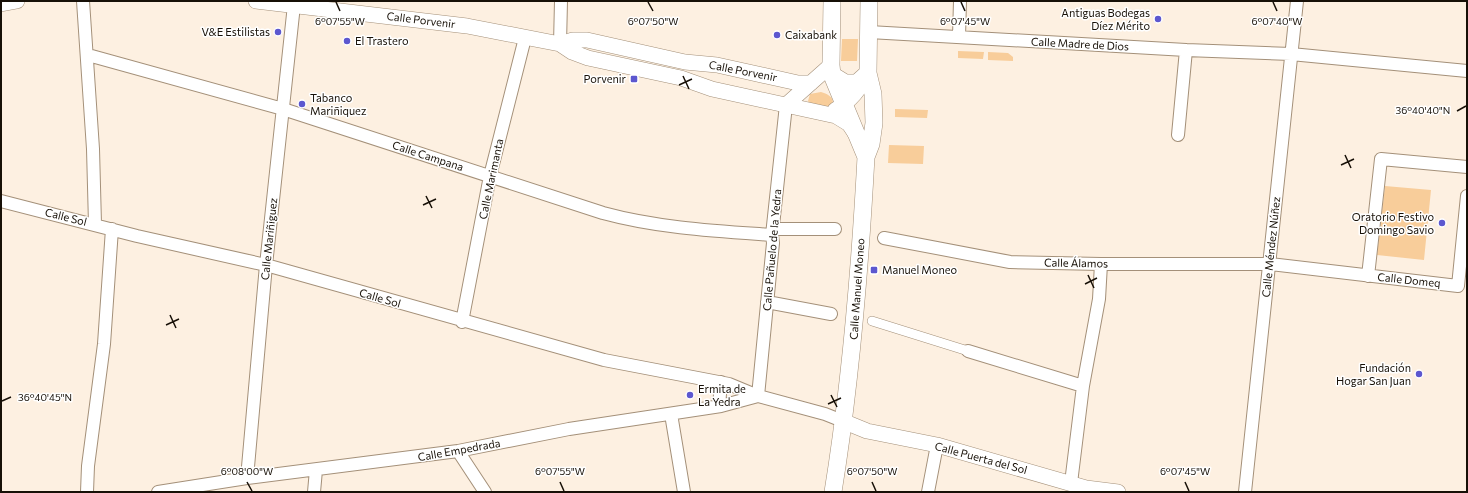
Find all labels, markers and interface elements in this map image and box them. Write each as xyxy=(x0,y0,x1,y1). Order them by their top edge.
place label: Antiguas Bodegas Díez Mérito xyxy=(1061,6,1150,32)
street label: Calle Porvenir xyxy=(386,9,457,30)
marker: Antiguas Bodegas Díez Mérito xyxy=(1153,14,1163,24)
text: 6°07'55"W xyxy=(315,15,365,27)
text: 6°07'50"W xyxy=(628,15,678,27)
text: 6°07'45"W xyxy=(940,15,990,27)
text: 6°07'40"W xyxy=(1252,15,1302,27)
place label: V&E Estilistas xyxy=(202,25,270,38)
marker: V&E Estilistas xyxy=(273,27,283,37)
place label: Caixabank xyxy=(785,28,837,41)
marker: Caixabank xyxy=(772,30,782,40)
place label: El Trastero xyxy=(355,34,409,47)
street label: Calle Madre de Dios xyxy=(1031,34,1129,53)
marker: El Trastero xyxy=(342,36,352,46)
street label: Calle Porvenir xyxy=(708,58,779,84)
place label: Porvenir xyxy=(584,72,627,85)
marker: Porvenir xyxy=(629,74,639,84)
place label: Tabanco Mariñiquez xyxy=(310,91,367,117)
marker: Tabanco Mariñiquez xyxy=(297,99,307,109)
text: 36°40'40"N xyxy=(1396,104,1450,116)
street label: Calle Marimanta xyxy=(476,137,505,220)
street label: Calle Campana xyxy=(391,138,465,173)
street label: Calle Pañuelo de la Yedra xyxy=(760,188,783,312)
street label: Calle Méndez Núñez xyxy=(1259,195,1282,298)
street label: Calle Mariñiguez xyxy=(258,197,279,281)
street label: Calle Sol xyxy=(44,205,88,228)
place label: Oratorio Festivo Domingo Savio xyxy=(1352,210,1434,236)
marker: Oratorio Festivo Domingo Savio xyxy=(1437,218,1447,228)
street label: Calle Manuel Moneo xyxy=(846,237,867,340)
street label: Calle Álamos xyxy=(1044,254,1108,270)
place label: Manuel Moneo xyxy=(882,263,958,276)
marker: Manuel Moneo xyxy=(869,265,879,275)
street label: Calle Domeq xyxy=(1377,270,1441,289)
street label: Calle Sol xyxy=(358,285,402,310)
place label: Fundación Hogar San Juan xyxy=(1336,361,1411,388)
marker: Fundación Hogar San Juan xyxy=(1414,369,1424,379)
place label: Ermita de La Yedra xyxy=(698,382,746,408)
marker: Ermita de La Yedra xyxy=(685,390,695,400)
text: 36°40'45"N xyxy=(18,391,72,403)
street label: Calle Empedrada xyxy=(417,436,501,463)
street label: Calle Puerta del Sol xyxy=(933,439,1029,476)
text: 6°08'00"W xyxy=(221,465,273,477)
text: 6°07'55"W xyxy=(535,465,585,477)
text: 6°07'50"W xyxy=(847,465,897,477)
text: 6°07'45"W xyxy=(1160,465,1210,477)

